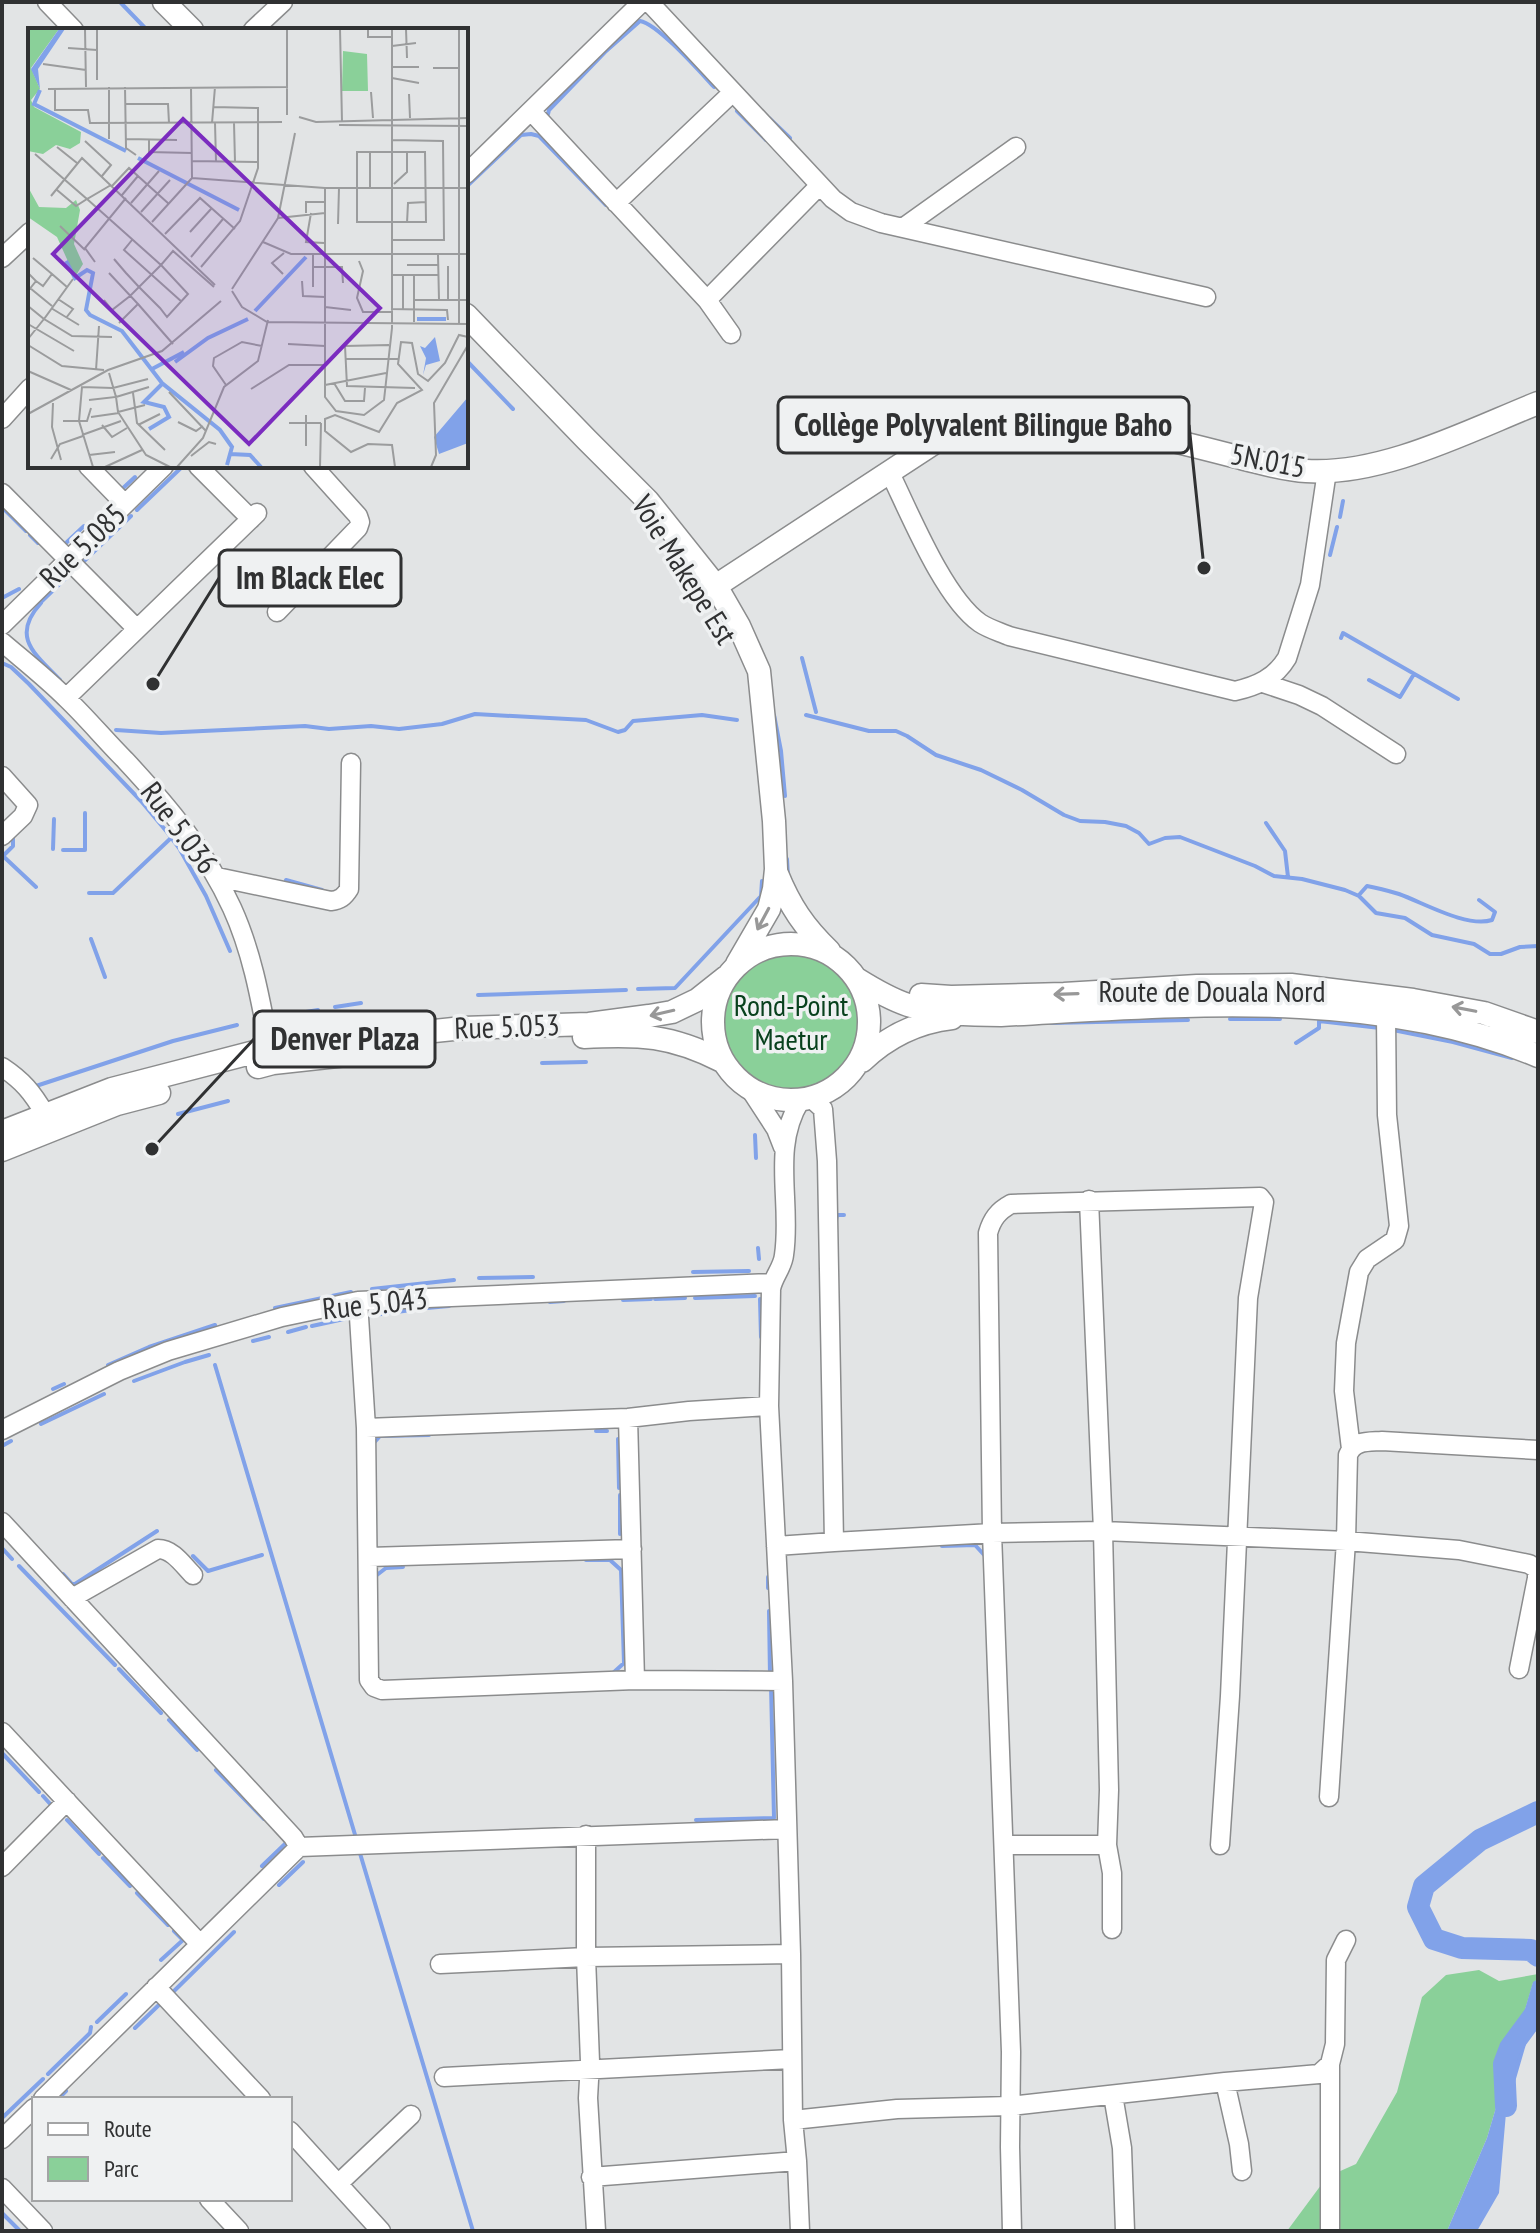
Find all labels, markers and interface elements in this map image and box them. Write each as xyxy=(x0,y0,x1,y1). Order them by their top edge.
inset map xyxy=(28,28,468,468)
callout: Collège Polyvalent Bilingue Baho xyxy=(778,397,1189,453)
text: Collège Polyvalent Bilingue Baho xyxy=(794,403,1172,445)
street label: 5N.015 xyxy=(1228,433,1309,486)
street label: Voie Makepe Est xyxy=(624,487,747,652)
street label: Rue 5.085 xyxy=(30,494,133,596)
callout: Im Black Elec xyxy=(219,550,401,606)
text: Im Black Elec xyxy=(236,556,384,598)
street label: Rue 5.036 xyxy=(133,773,228,881)
one-way arrow xyxy=(755,907,771,931)
street label: Route de Douala Nord xyxy=(1098,971,1326,1010)
park label: Rond-Point Maetur xyxy=(734,985,849,1058)
one-way arrow xyxy=(1053,986,1080,1001)
one-way arrow xyxy=(1451,1001,1477,1016)
street label: Rue 5.053 xyxy=(454,1004,560,1047)
one-way arrow xyxy=(650,1006,676,1021)
callout: Denver Plaza xyxy=(254,1011,435,1067)
text: Denver Plaza xyxy=(270,1017,420,1059)
street label: Rue 5.043 xyxy=(320,1278,429,1327)
legend xyxy=(32,2097,292,2201)
text: Route xyxy=(104,2113,152,2144)
text: Parc xyxy=(104,2153,139,2184)

